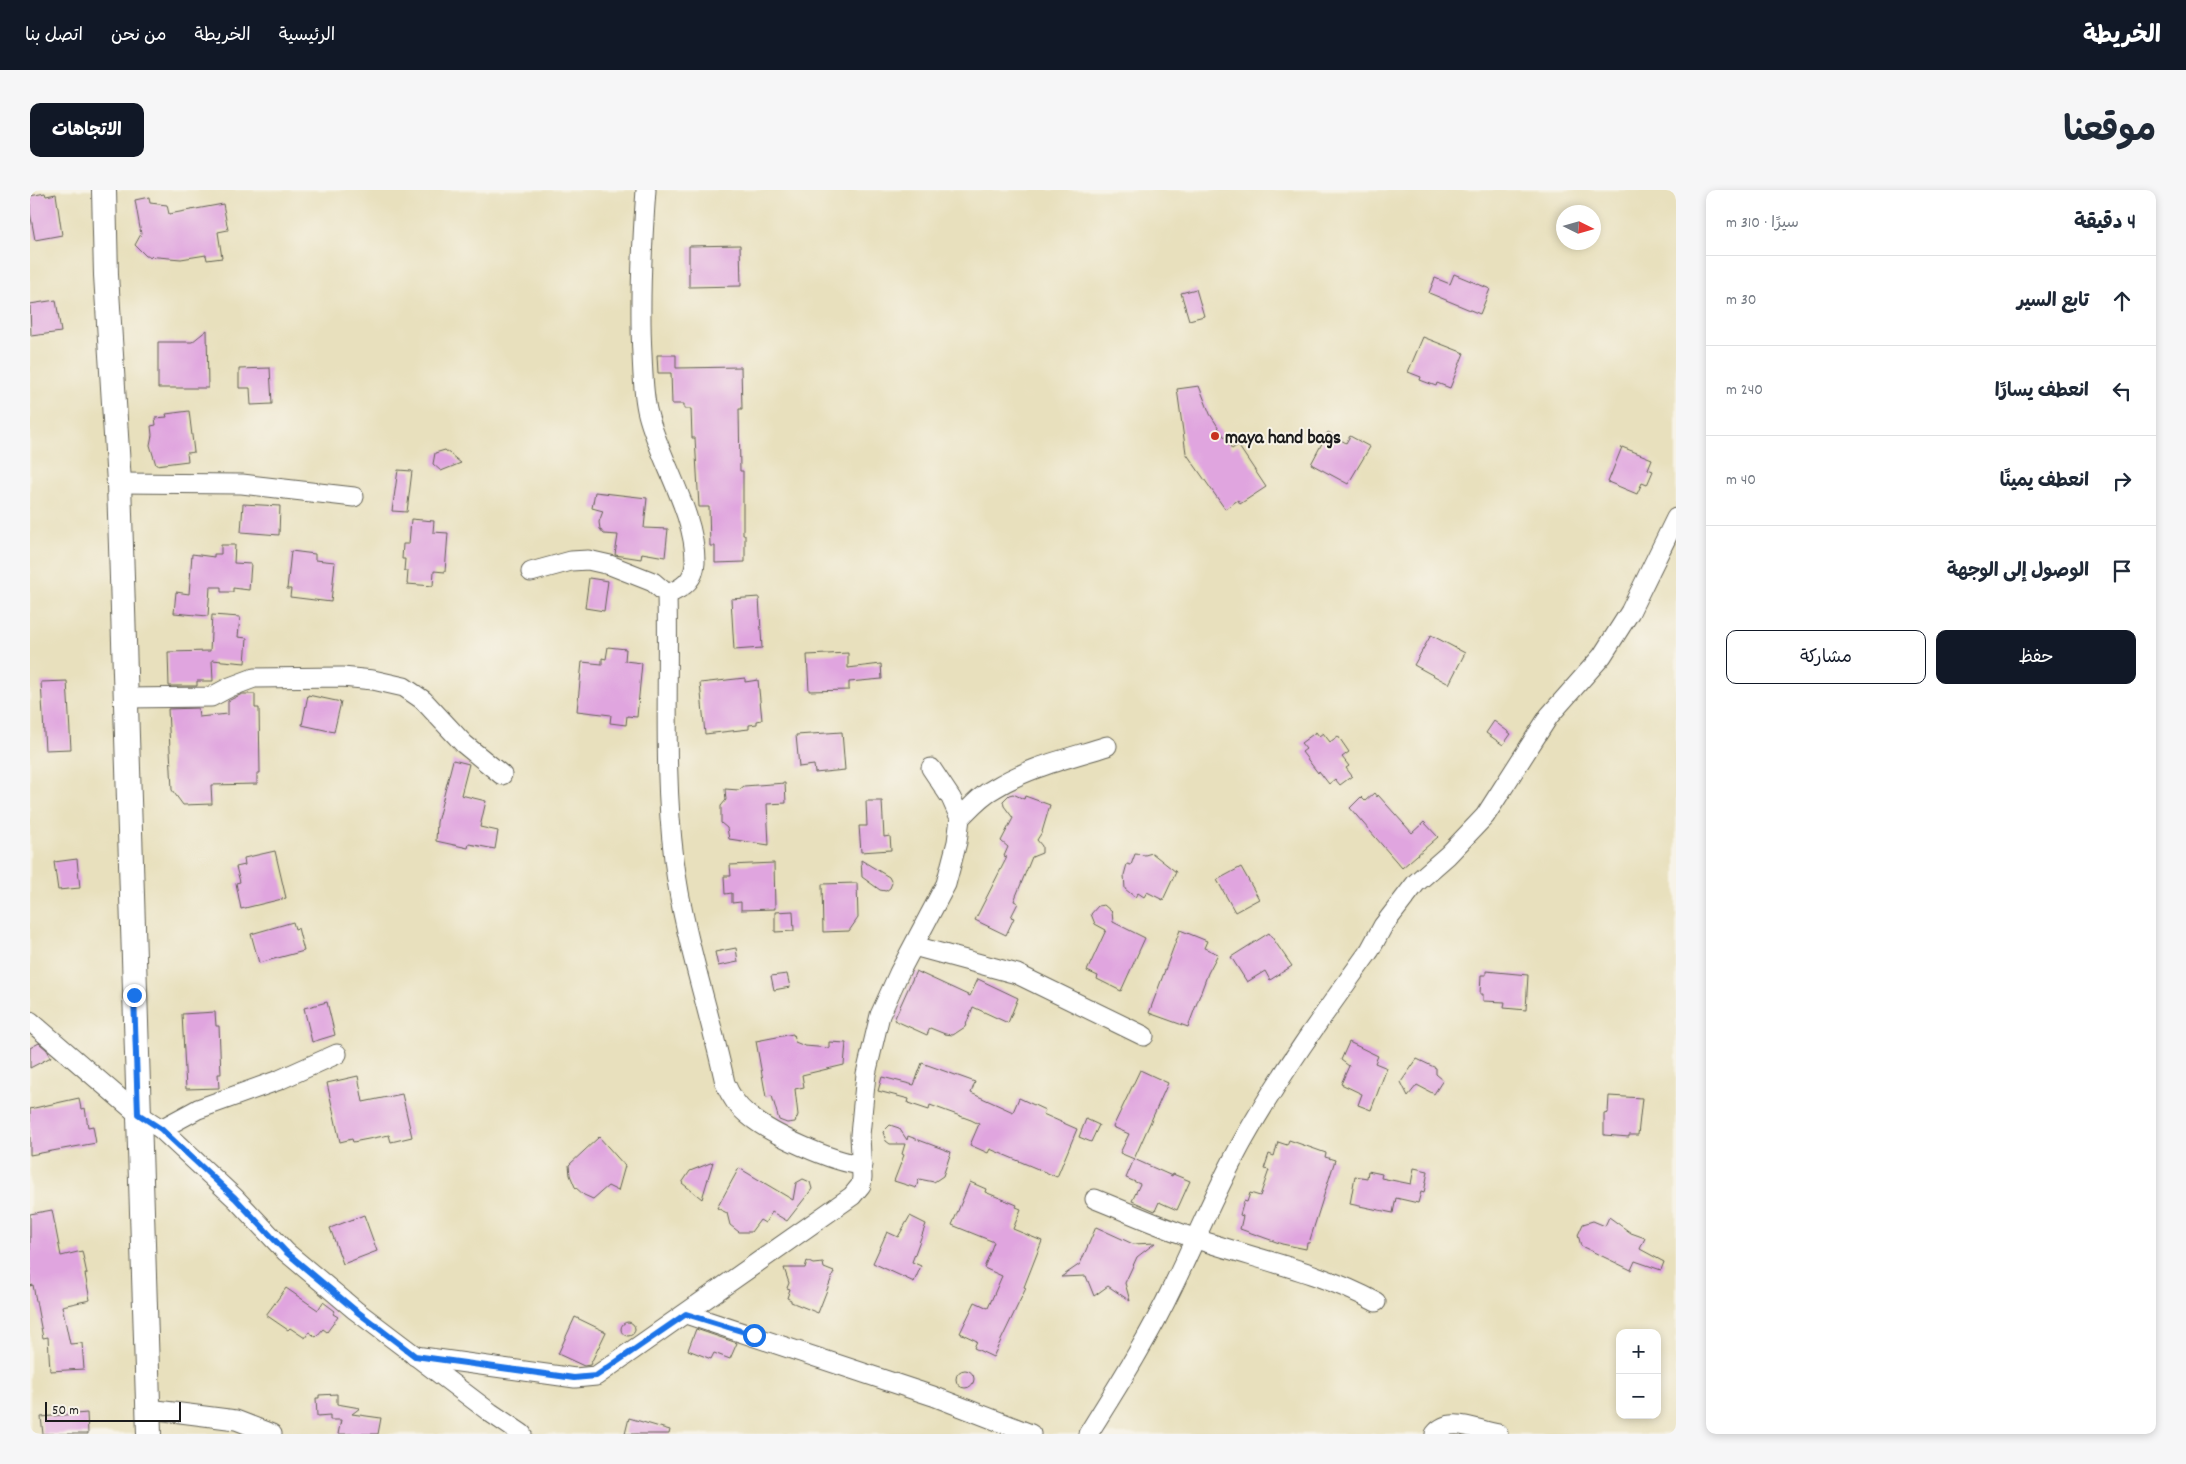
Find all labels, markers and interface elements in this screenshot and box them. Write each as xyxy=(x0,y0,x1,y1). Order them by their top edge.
text: الخريطة xyxy=(2083,20,2161,54)
text: اتصل بنا xyxy=(25,24,83,49)
text: من نحن xyxy=(111,24,167,49)
text: الخريطة xyxy=(195,24,251,49)
text: الرئيسية xyxy=(279,24,335,49)
button: الاتجاهات xyxy=(30,103,144,157)
text: موقعنا xyxy=(2063,108,2156,158)
north arrow xyxy=(1556,205,1601,250)
text: 4 دقيقة xyxy=(2074,209,2136,239)
text: سيرًا · 310 m xyxy=(1726,212,1799,235)
icon: ahead xyxy=(2108,287,2136,315)
text: 30 m xyxy=(1726,289,1757,312)
text: تابع السير xyxy=(2017,289,2089,316)
icon: left xyxy=(2108,377,2136,405)
text: 240 m xyxy=(1726,379,1763,402)
text: انعطف يسارًا xyxy=(1995,379,2089,406)
place label: maya hand bags xyxy=(1225,426,1341,453)
marker: maya hand bags xyxy=(1209,430,1221,442)
icon: right xyxy=(2108,467,2136,495)
text: 40 m xyxy=(1726,469,1756,492)
text: انعطف يمينًا xyxy=(2000,469,2089,496)
icon: arrive xyxy=(2108,557,2136,585)
text: الوصول إلى الوجهة xyxy=(1947,559,2089,586)
button: مشاركة xyxy=(1726,630,1926,684)
button: حفظ xyxy=(1936,630,2136,684)
route end xyxy=(123,984,146,1007)
route start xyxy=(743,1324,766,1347)
map controls xyxy=(1616,1329,1661,1419)
button: + xyxy=(1616,1329,1661,1374)
button: − xyxy=(1616,1374,1661,1419)
scale bar xyxy=(45,1399,181,1422)
text: 50 m xyxy=(52,1401,79,1421)

